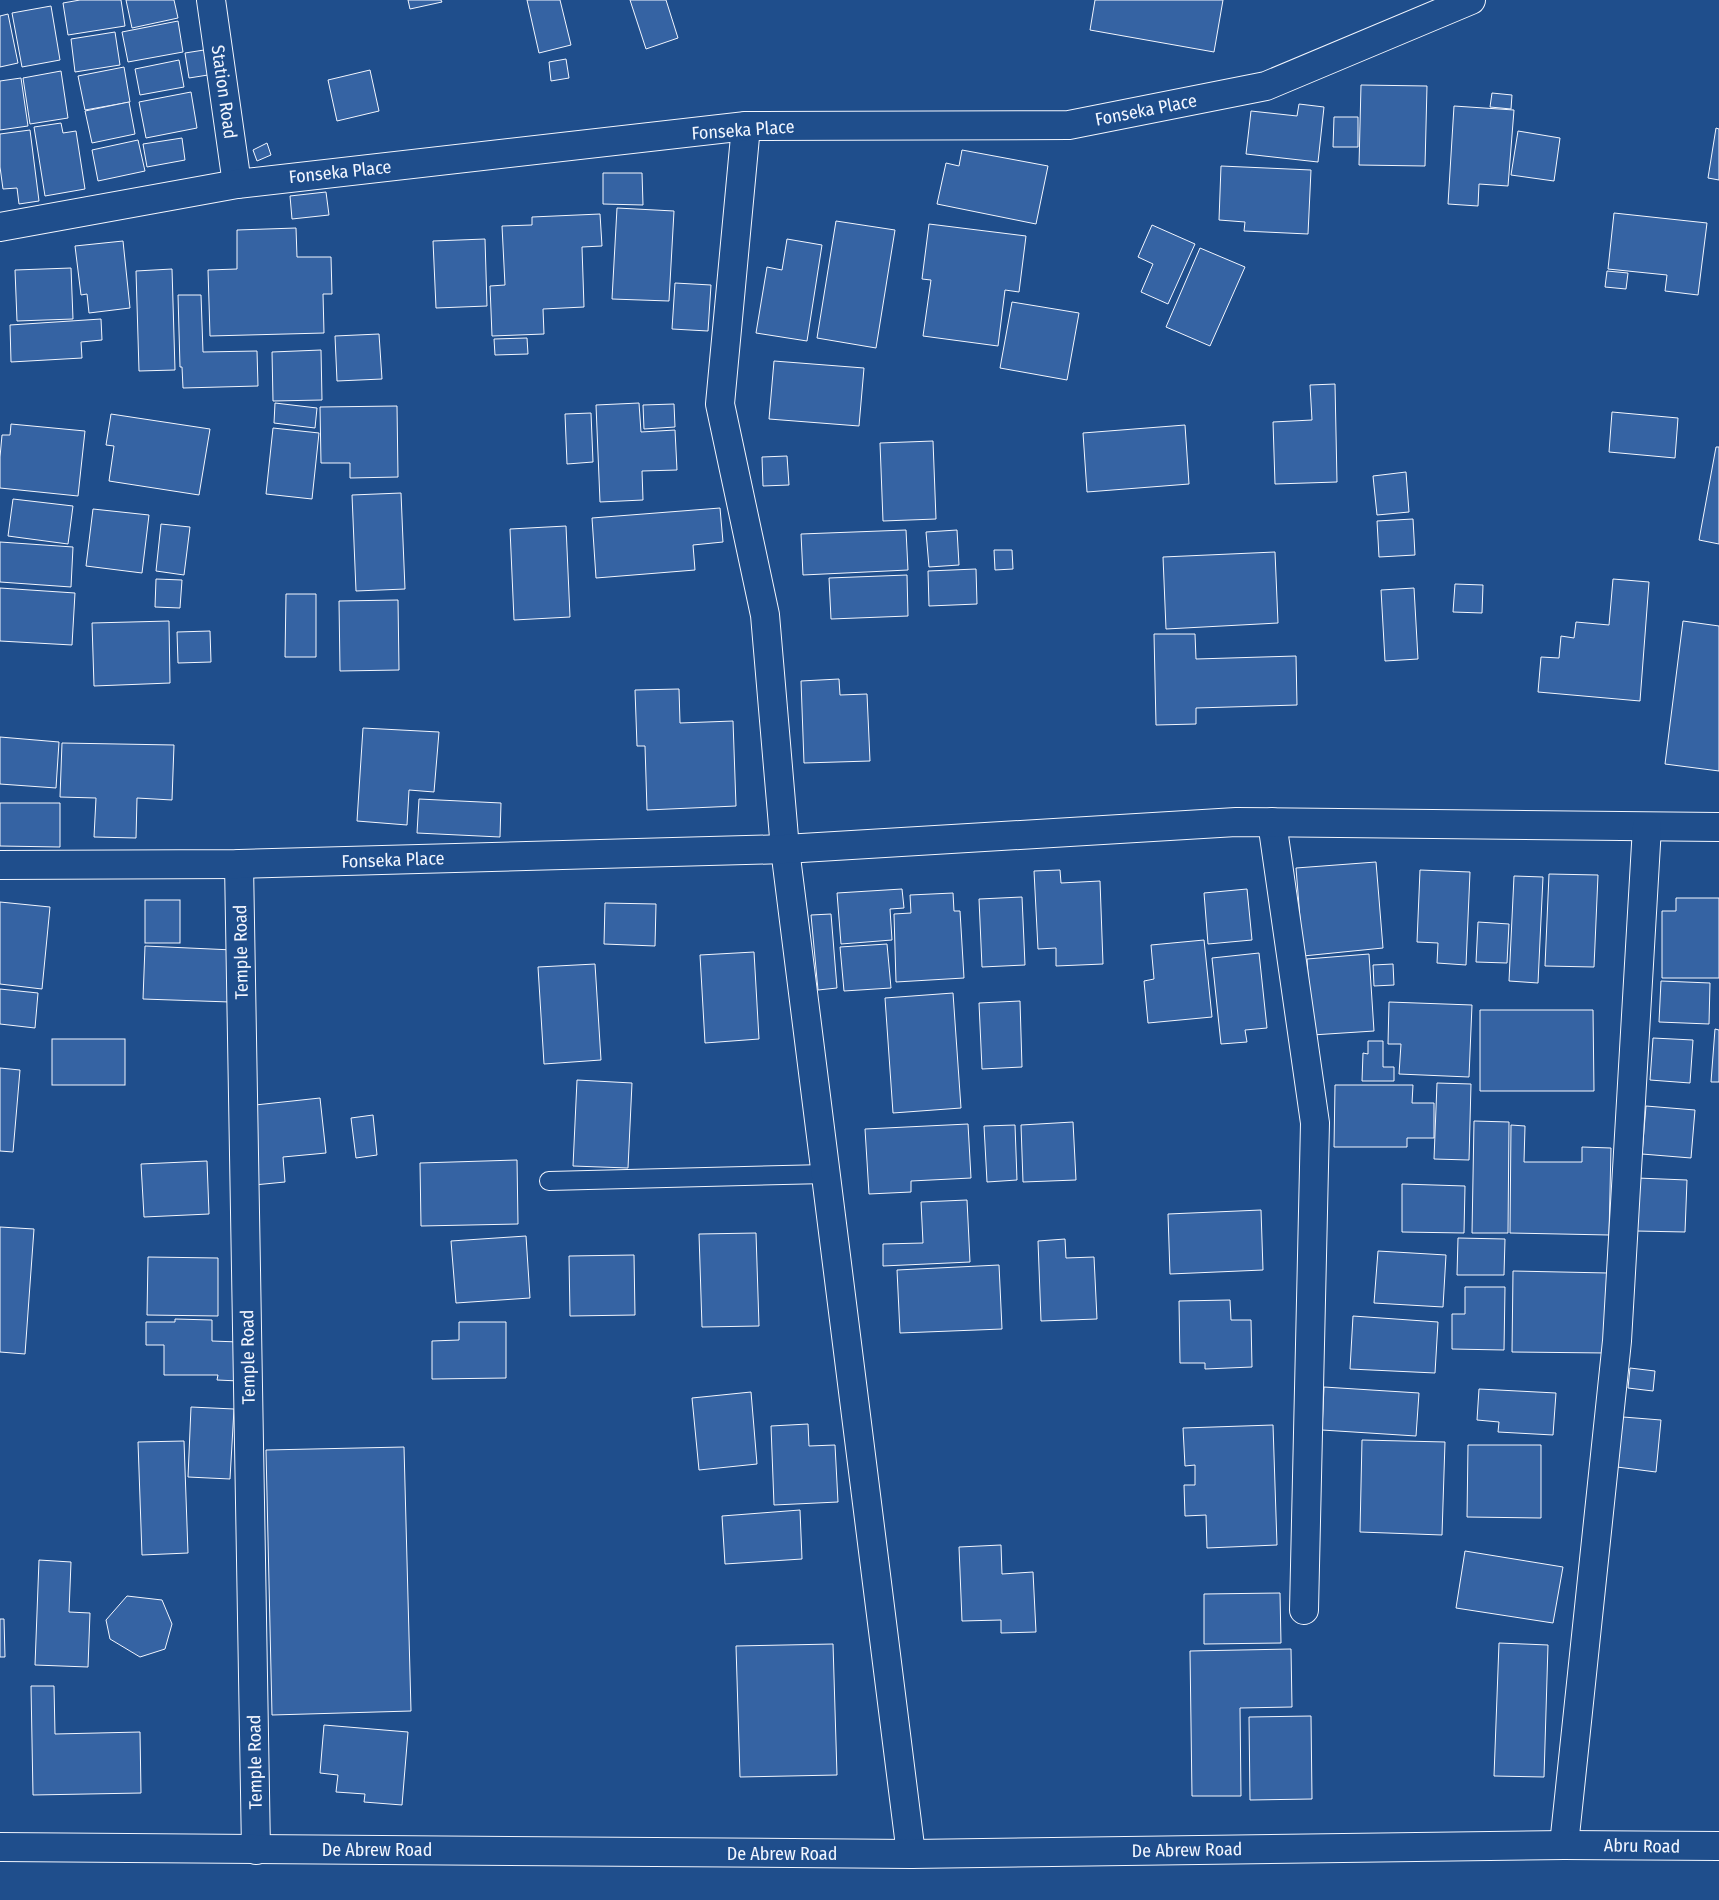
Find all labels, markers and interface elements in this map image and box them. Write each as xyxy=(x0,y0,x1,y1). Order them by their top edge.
street label: Station Road xyxy=(207,44,241,140)
street label: Fonseka Place xyxy=(1093,89,1199,131)
street label: Fonseka Place xyxy=(691,115,795,145)
street label: Fonseka Place xyxy=(288,156,392,188)
street label: Fonseka Place xyxy=(341,847,445,873)
street label: Temple Road xyxy=(229,904,253,1000)
street label: Temple Road xyxy=(236,1309,260,1405)
street label: Temple Road xyxy=(243,1714,267,1810)
street label: Abru Road xyxy=(1604,1834,1680,1858)
street label: De Abrew Road xyxy=(1131,1838,1243,1862)
street label: De Abrew Road xyxy=(322,1839,432,1861)
street label: De Abrew Road xyxy=(727,1843,837,1865)

